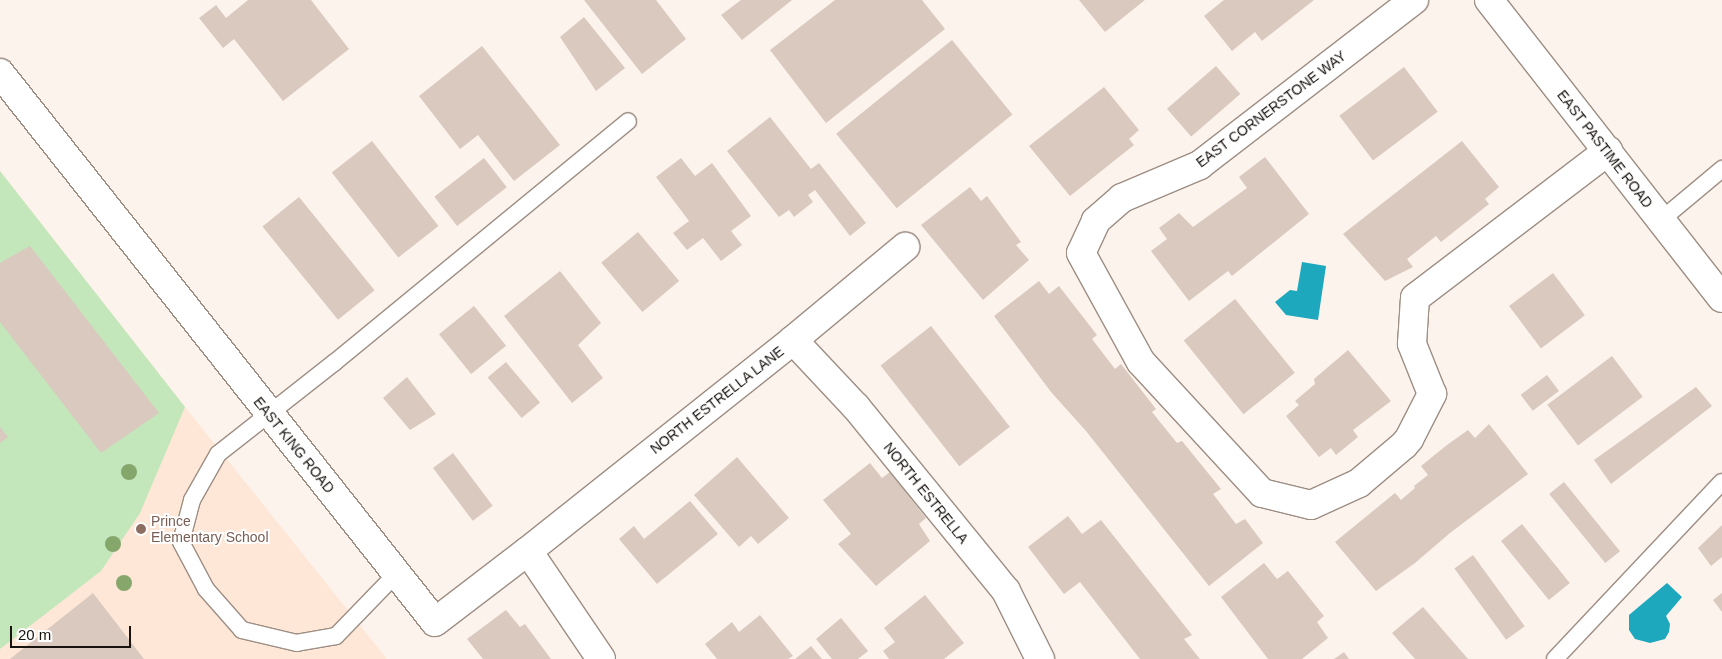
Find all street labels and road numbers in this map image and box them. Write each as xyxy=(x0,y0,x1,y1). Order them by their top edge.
street label: EAST CORNERSTONE WAY xyxy=(1193,47,1349,171)
street label: EAST PASTIME ROAD xyxy=(1554,87,1656,211)
street label: NORTH ESTRELLA LANE xyxy=(647,342,787,458)
street label: EAST KING ROAD xyxy=(250,393,338,497)
street label: NORTH ESTRELLA xyxy=(880,439,972,547)

